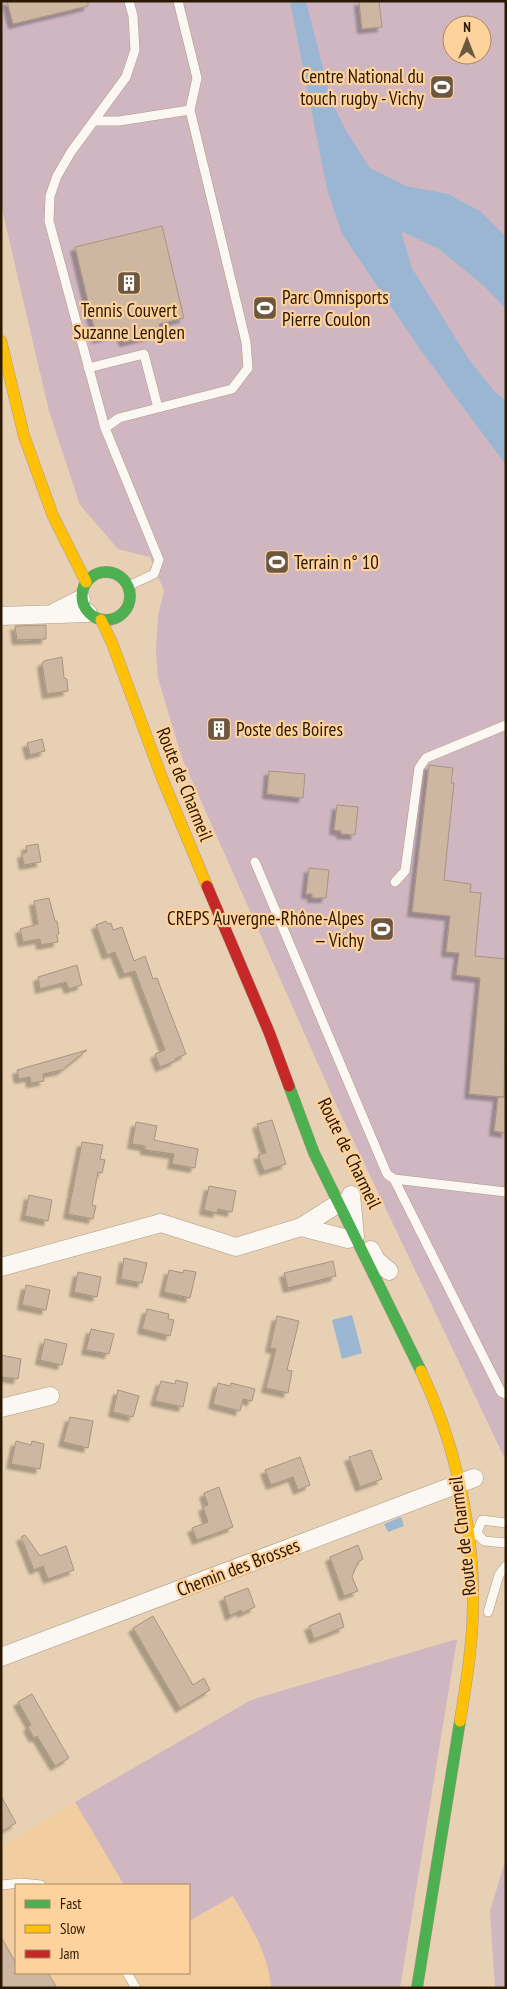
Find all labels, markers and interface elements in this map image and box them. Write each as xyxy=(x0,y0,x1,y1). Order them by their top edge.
north arrow xyxy=(442,15,492,65)
text: N xyxy=(463,18,471,36)
place label: Centre National du touch rugby - Vichy xyxy=(300,64,425,110)
sports icon: Centre National du touch rugby - Vichy xyxy=(429,74,455,100)
building icon: Tennis Couvert Suzanne Lenglen xyxy=(116,270,142,296)
place label: Parc Omnisports Pierre Coulon xyxy=(282,285,389,331)
sports icon: Parc Omnisports Pierre Coulon xyxy=(252,295,278,321)
place label: Tennis Couvert Suzanne Lenglen xyxy=(73,298,185,344)
sports icon: Terrain n° 10 xyxy=(264,549,290,575)
place label: Terrain n° 10 xyxy=(294,550,379,574)
building icon: Poste des Boires xyxy=(206,716,232,742)
place label: Poste des Boires xyxy=(236,717,343,741)
street label: Route de Charmeil xyxy=(151,724,219,845)
place label: CREPS Auvergne-Rhône-Alpes — Vichy xyxy=(167,906,365,952)
sports icon: CREPS Auvergne-Rhône-Alpes — Vichy xyxy=(369,916,395,942)
street label: Route de Charmeil xyxy=(313,1094,387,1213)
street label: Route de Charmeil xyxy=(443,1474,481,1597)
street label: Chemin des Brosses xyxy=(173,1533,303,1601)
legend xyxy=(15,1884,190,1974)
text: Fast xyxy=(60,1894,81,1913)
text: Slow xyxy=(60,1919,85,1938)
text: Jam xyxy=(59,1944,79,1963)

